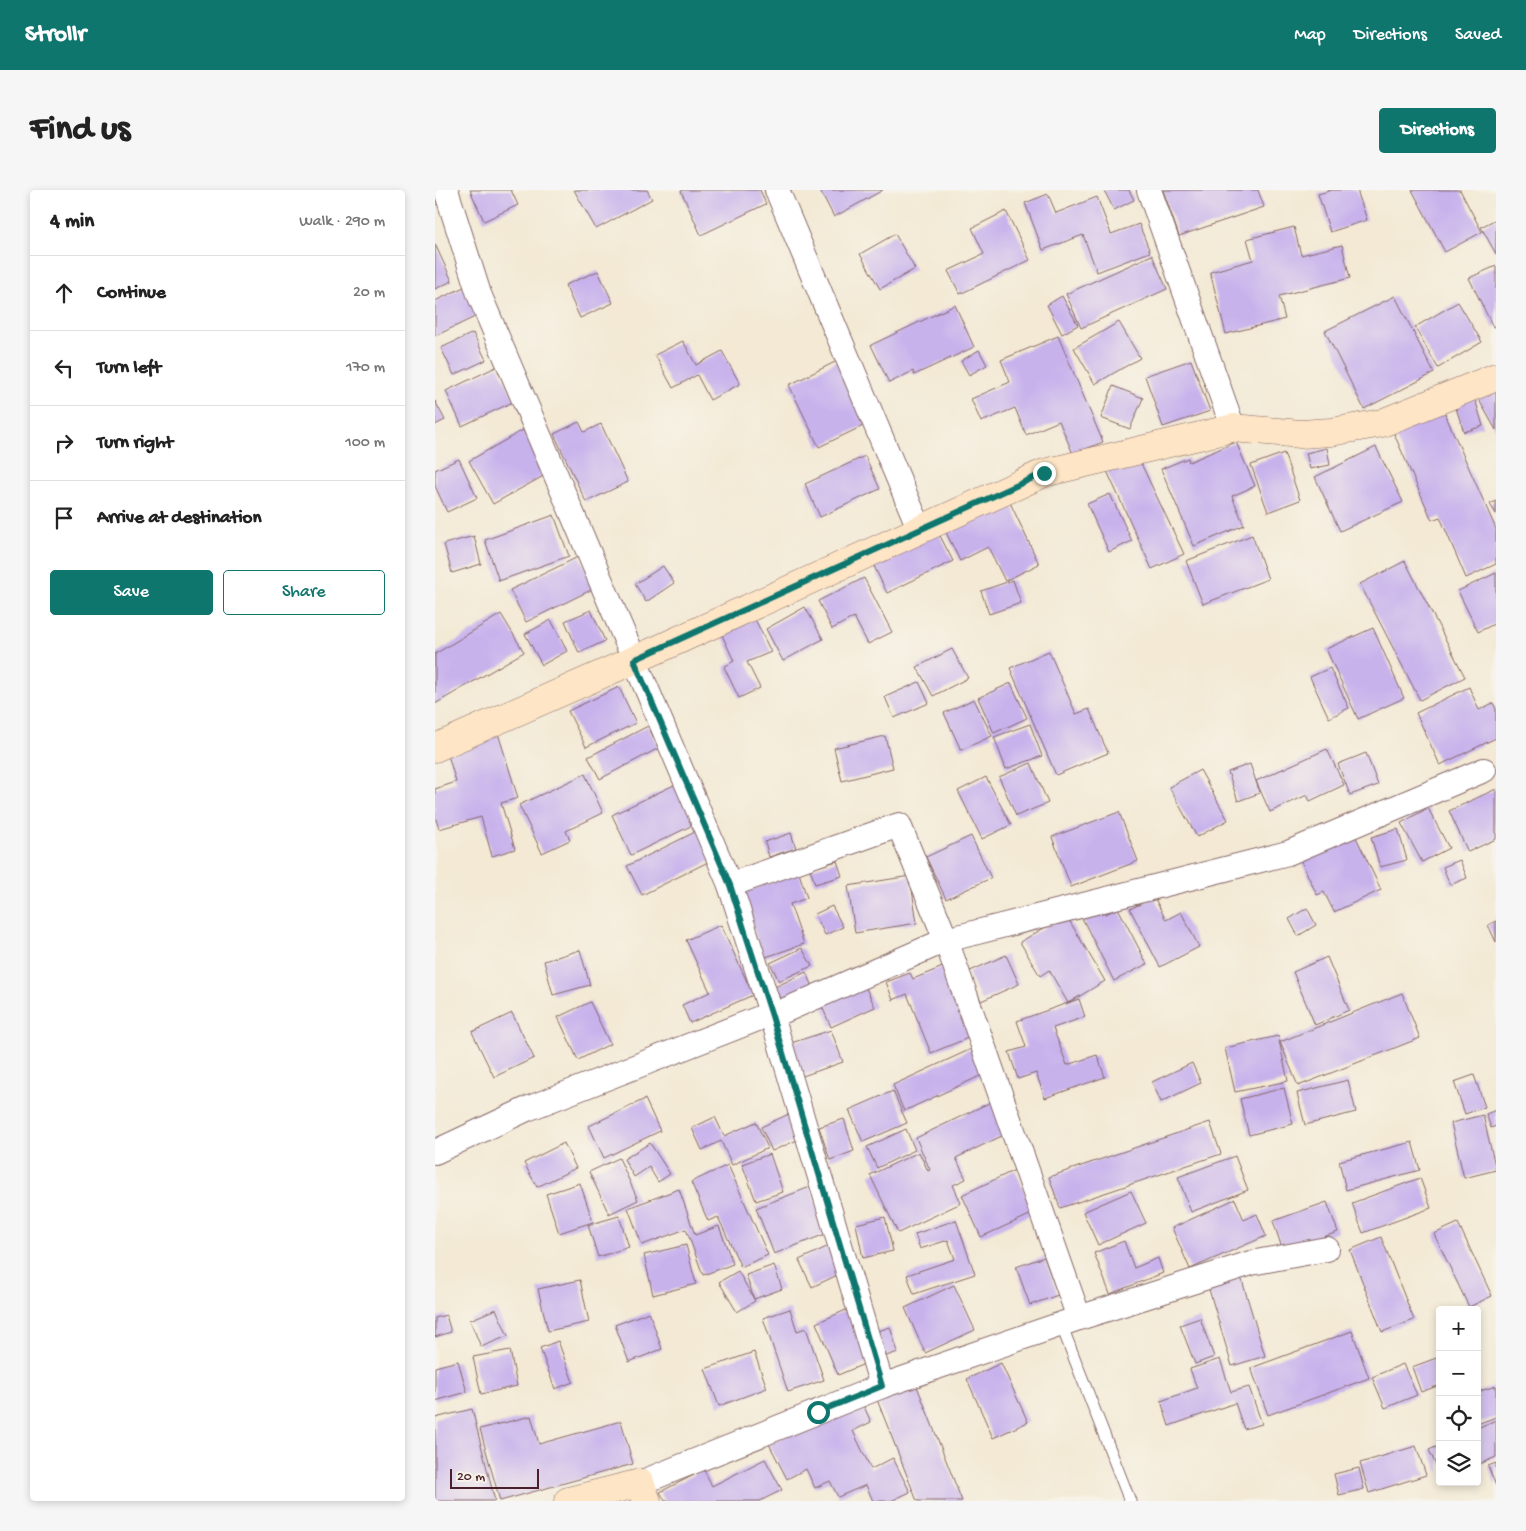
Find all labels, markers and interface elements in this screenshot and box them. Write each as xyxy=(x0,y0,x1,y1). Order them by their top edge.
text: Strollr xyxy=(25,21,86,50)
text: Map xyxy=(1294,25,1326,46)
text: Directions xyxy=(1354,25,1427,46)
text: Saved xyxy=(1455,25,1501,46)
button: Directions xyxy=(1379,108,1496,153)
text: Find us xyxy=(30,110,130,151)
text: 4 min xyxy=(50,210,94,235)
text: Walk · 290 m xyxy=(299,213,385,232)
icon: ahead xyxy=(50,279,78,307)
text: Continue xyxy=(97,282,166,305)
text: 20 m xyxy=(353,284,385,303)
icon: left xyxy=(50,354,78,382)
text: Turn left xyxy=(97,357,161,380)
text: 170 m xyxy=(346,359,385,378)
icon: right xyxy=(50,429,78,457)
text: Turn right xyxy=(97,432,173,455)
text: 100 m xyxy=(345,434,385,453)
route end xyxy=(1033,462,1056,485)
icon: arrive xyxy=(50,504,78,532)
text: Arrive at destination xyxy=(97,507,261,530)
button: Save xyxy=(50,570,213,615)
button: Share xyxy=(223,570,385,615)
map controls xyxy=(1436,1306,1481,1486)
button: + xyxy=(1436,1306,1481,1351)
button: − xyxy=(1436,1351,1481,1396)
button: locate xyxy=(1436,1396,1481,1441)
route start xyxy=(807,1401,830,1424)
button: layers xyxy=(1436,1441,1481,1486)
scale bar xyxy=(450,1466,539,1489)
text: 20 m xyxy=(457,1469,485,1486)

